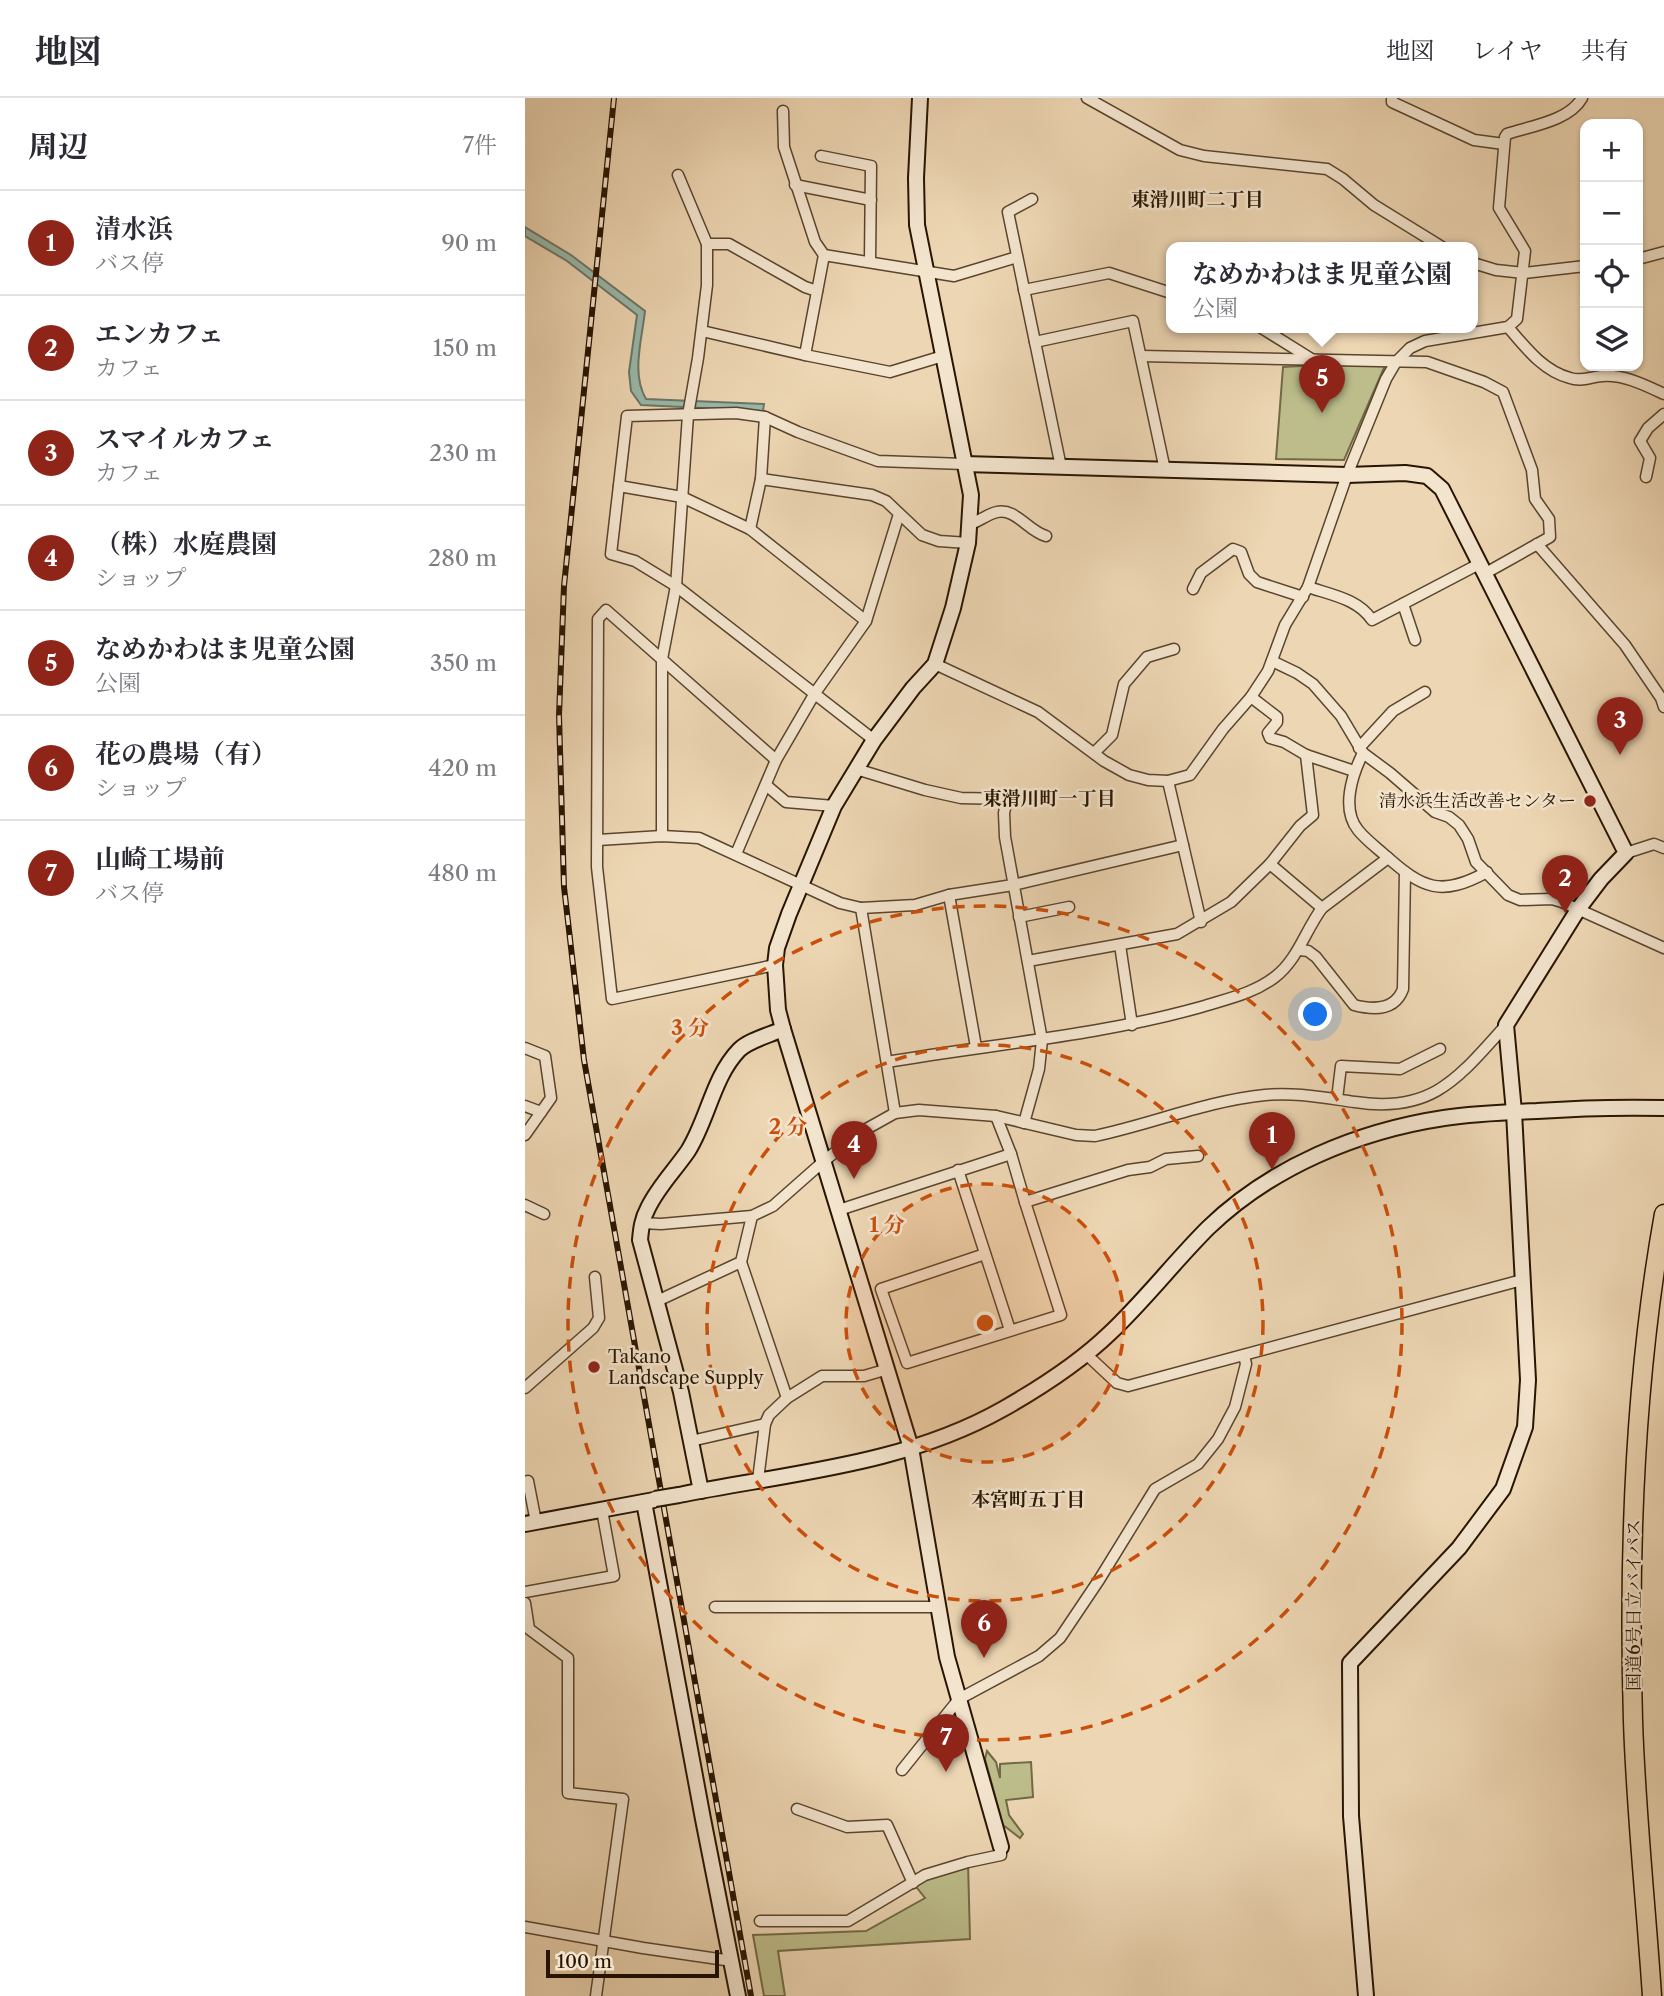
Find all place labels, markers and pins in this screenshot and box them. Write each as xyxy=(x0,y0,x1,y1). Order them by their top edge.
pin: 5 xyxy=(1299,355,1345,413)
pin: 3 xyxy=(1597,697,1643,755)
place label: 清水浜生活改善センター xyxy=(1379,790,1576,812)
marker: 清水浜生活改善センター xyxy=(1582,793,1598,809)
pin: 2 xyxy=(1542,855,1588,913)
pin: 1 xyxy=(1249,1112,1295,1170)
pin: 4 xyxy=(831,1121,877,1179)
centre of rings xyxy=(973,1311,997,1335)
place label: Takano Landscape Supply xyxy=(608,1346,765,1389)
marker: Takano Landscape Supply xyxy=(586,1359,602,1375)
pin: 6 xyxy=(961,1600,1007,1658)
pin: 7 xyxy=(923,1714,969,1772)

